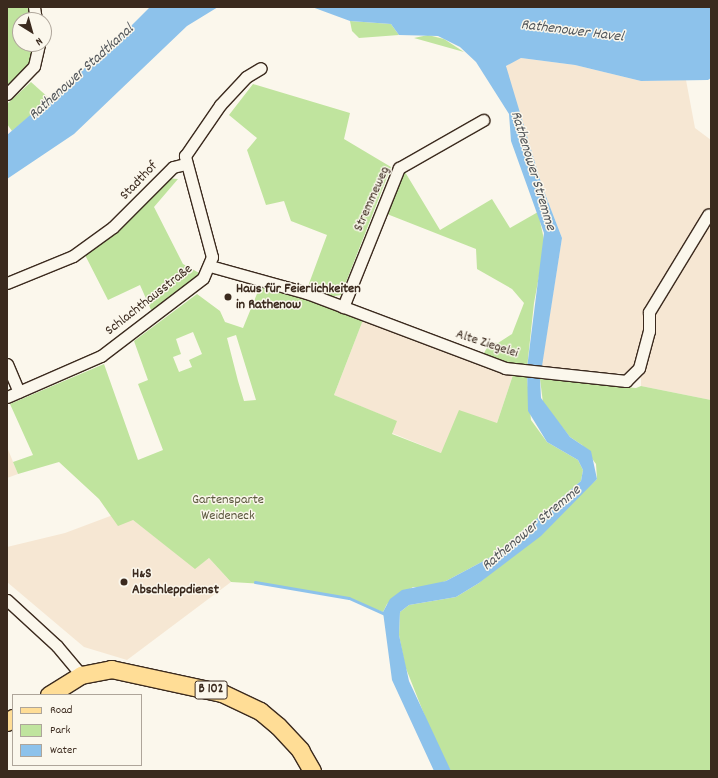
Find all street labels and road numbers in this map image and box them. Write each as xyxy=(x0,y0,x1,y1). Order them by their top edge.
street label: Stadthof xyxy=(117,158,161,204)
street label: Stremmeweg xyxy=(350,164,394,234)
street label: Schlachthausstraße xyxy=(102,261,196,339)
street label: Alte Ziegelei xyxy=(454,326,520,362)
road number: B 102 xyxy=(194,679,228,701)

